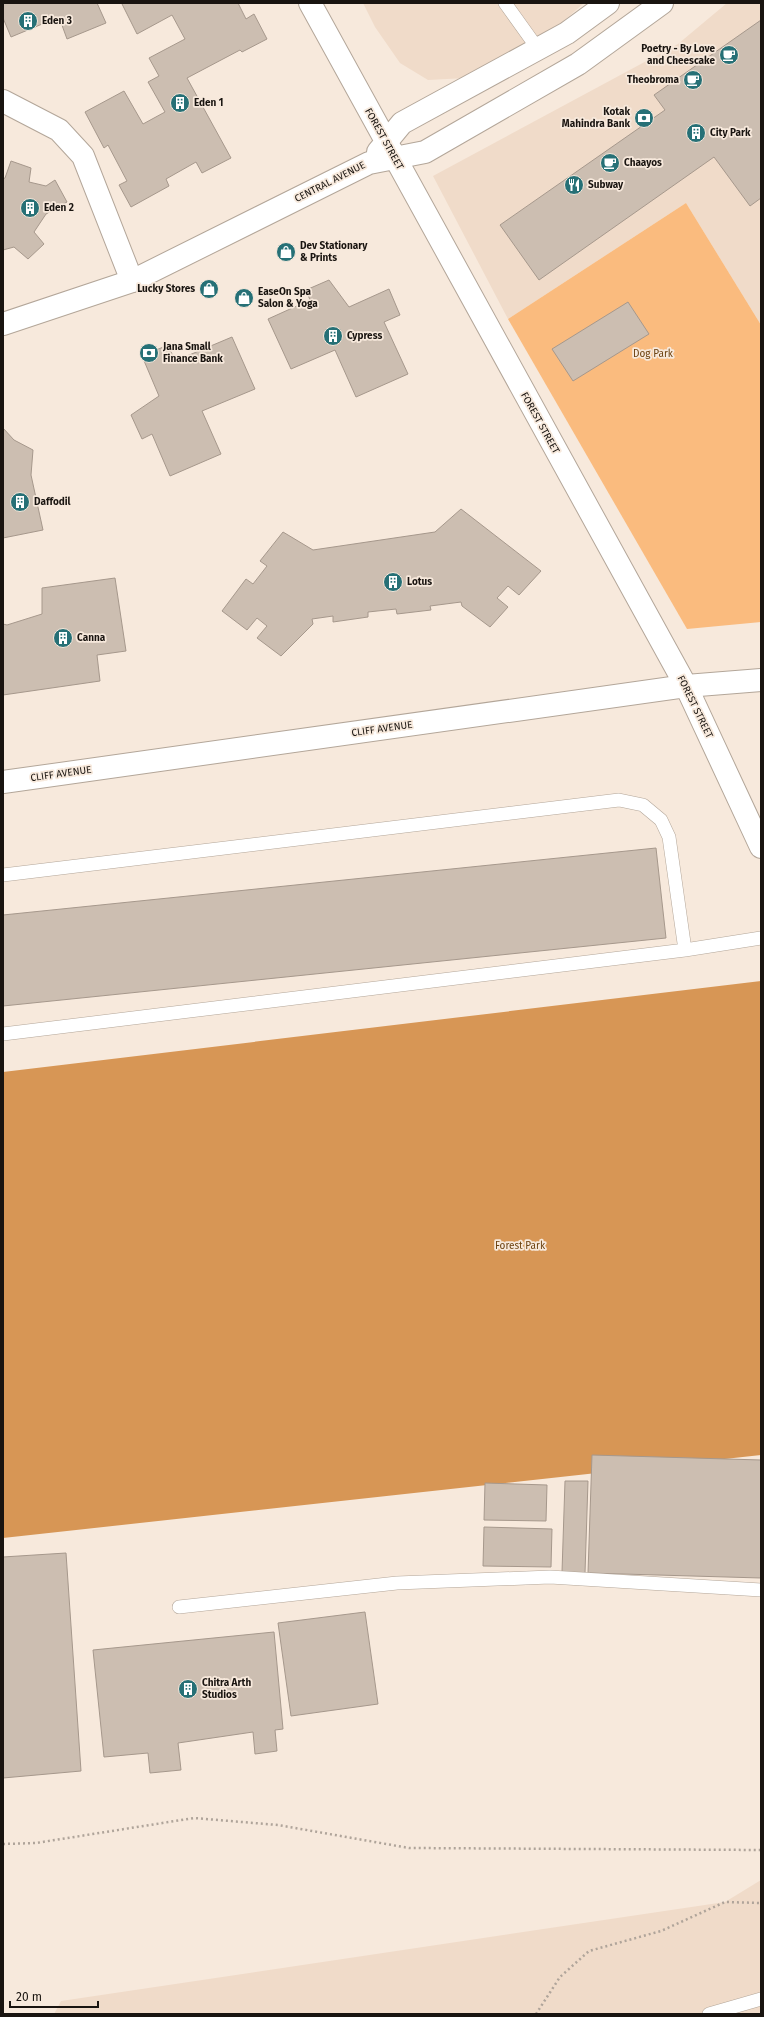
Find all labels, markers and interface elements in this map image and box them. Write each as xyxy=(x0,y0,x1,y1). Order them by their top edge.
building icon: Eden 3 xyxy=(17,10,39,32)
place label: Eden 3 xyxy=(42,15,72,27)
place label: Poetry - By Love and Cheescake xyxy=(641,43,715,67)
cafe icon: Poetry - By Love and Cheescake xyxy=(718,44,740,66)
cafe icon: Theobroma xyxy=(682,69,704,91)
place label: Theobroma xyxy=(627,74,680,86)
building icon: Eden 1 xyxy=(169,92,191,114)
place label: Eden 1 xyxy=(194,97,223,109)
street label: FOREST STREET xyxy=(362,106,406,173)
place label: Kotak Mahindra Bank xyxy=(562,106,630,130)
bank icon: Kotak Mahindra Bank xyxy=(633,107,655,129)
building icon: City Park xyxy=(685,122,707,144)
place label: City Park xyxy=(710,127,751,139)
cafe icon: Chaayos xyxy=(599,152,621,174)
place label: Chaayos xyxy=(624,157,662,169)
street label: CENTRAL AVENUE xyxy=(293,159,367,205)
restaurant icon: Subway xyxy=(563,174,585,196)
place label: Subway xyxy=(588,179,624,191)
building icon: Eden 2 xyxy=(19,197,41,219)
place label: Eden 2 xyxy=(44,202,74,214)
place label: Dev Stationary & Prints xyxy=(300,240,368,264)
shop icon: Dev Stationary & Prints xyxy=(275,241,297,263)
shop icon: Lucky Stores xyxy=(198,278,220,300)
place label: Lucky Stores xyxy=(137,283,195,295)
place label: EaseOn Spa Salon & Yoga xyxy=(258,286,318,310)
shop icon: EaseOn Spa Salon & Yoga xyxy=(233,287,255,309)
building icon: Cypress xyxy=(322,325,344,347)
place label: Cypress xyxy=(347,330,382,342)
place label: Jana Small Finance Bank xyxy=(162,341,223,365)
bank icon: Jana Small Finance Bank xyxy=(138,342,160,364)
park label: Dog Park xyxy=(633,348,674,360)
street label: FOREST STREET xyxy=(518,390,562,457)
building icon: Daffodil xyxy=(9,491,31,513)
place label: Daffodil xyxy=(34,496,71,508)
building icon: Lotus xyxy=(382,571,404,593)
place label: Lotus xyxy=(407,576,432,588)
building icon: Canna xyxy=(52,627,74,649)
place label: Canna xyxy=(77,632,106,644)
street label: FOREST STREET xyxy=(675,674,716,741)
street label: CLIFF AVENUE xyxy=(351,719,413,739)
street label: CLIFF AVENUE xyxy=(30,764,92,784)
park label: Forest Park xyxy=(495,1240,546,1252)
place label: Chitra Arth Studios xyxy=(202,1677,251,1701)
building icon: Chitra Arth Studios xyxy=(177,1678,199,1700)
scale bar xyxy=(10,1983,98,2009)
text: 20 m xyxy=(16,1990,42,2004)

